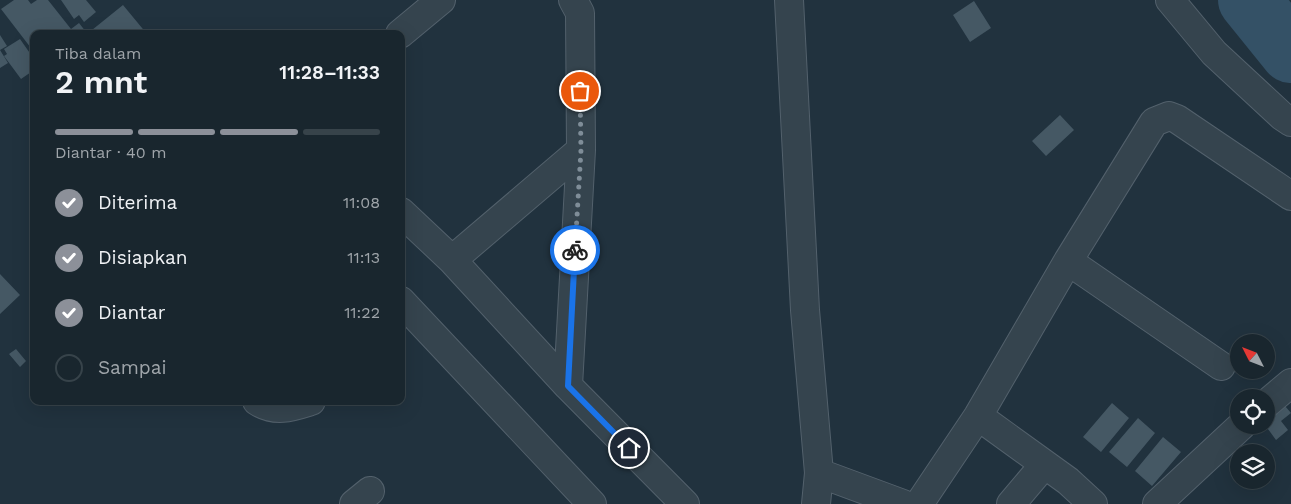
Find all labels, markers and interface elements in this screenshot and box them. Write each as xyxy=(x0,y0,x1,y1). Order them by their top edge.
text: Tiba dalam xyxy=(55,44,141,63)
text: 11:28–11:33 xyxy=(279,61,380,84)
text: 2 mnt xyxy=(55,63,147,101)
pin xyxy=(559,70,601,112)
icon: bag xyxy=(566,77,594,105)
text: Diantar · 40 m xyxy=(55,143,166,162)
icon: check xyxy=(55,189,83,217)
text: Diterima xyxy=(98,191,177,214)
text: 11:08 xyxy=(343,193,380,212)
courier xyxy=(550,225,600,275)
icon: bike xyxy=(561,236,589,264)
icon: check xyxy=(55,244,83,272)
text: Disiapkan xyxy=(98,246,188,269)
text: 11:13 xyxy=(347,248,380,267)
icon: check xyxy=(55,299,83,327)
text: Diantar xyxy=(98,301,166,324)
text: 11:22 xyxy=(344,303,380,322)
north arrow xyxy=(1230,334,1275,379)
map controls xyxy=(1230,334,1275,489)
text: Sampai xyxy=(98,356,167,379)
button: locate xyxy=(1230,389,1275,434)
pin xyxy=(608,427,650,469)
icon: home xyxy=(615,434,643,462)
button: layers xyxy=(1230,444,1275,489)

